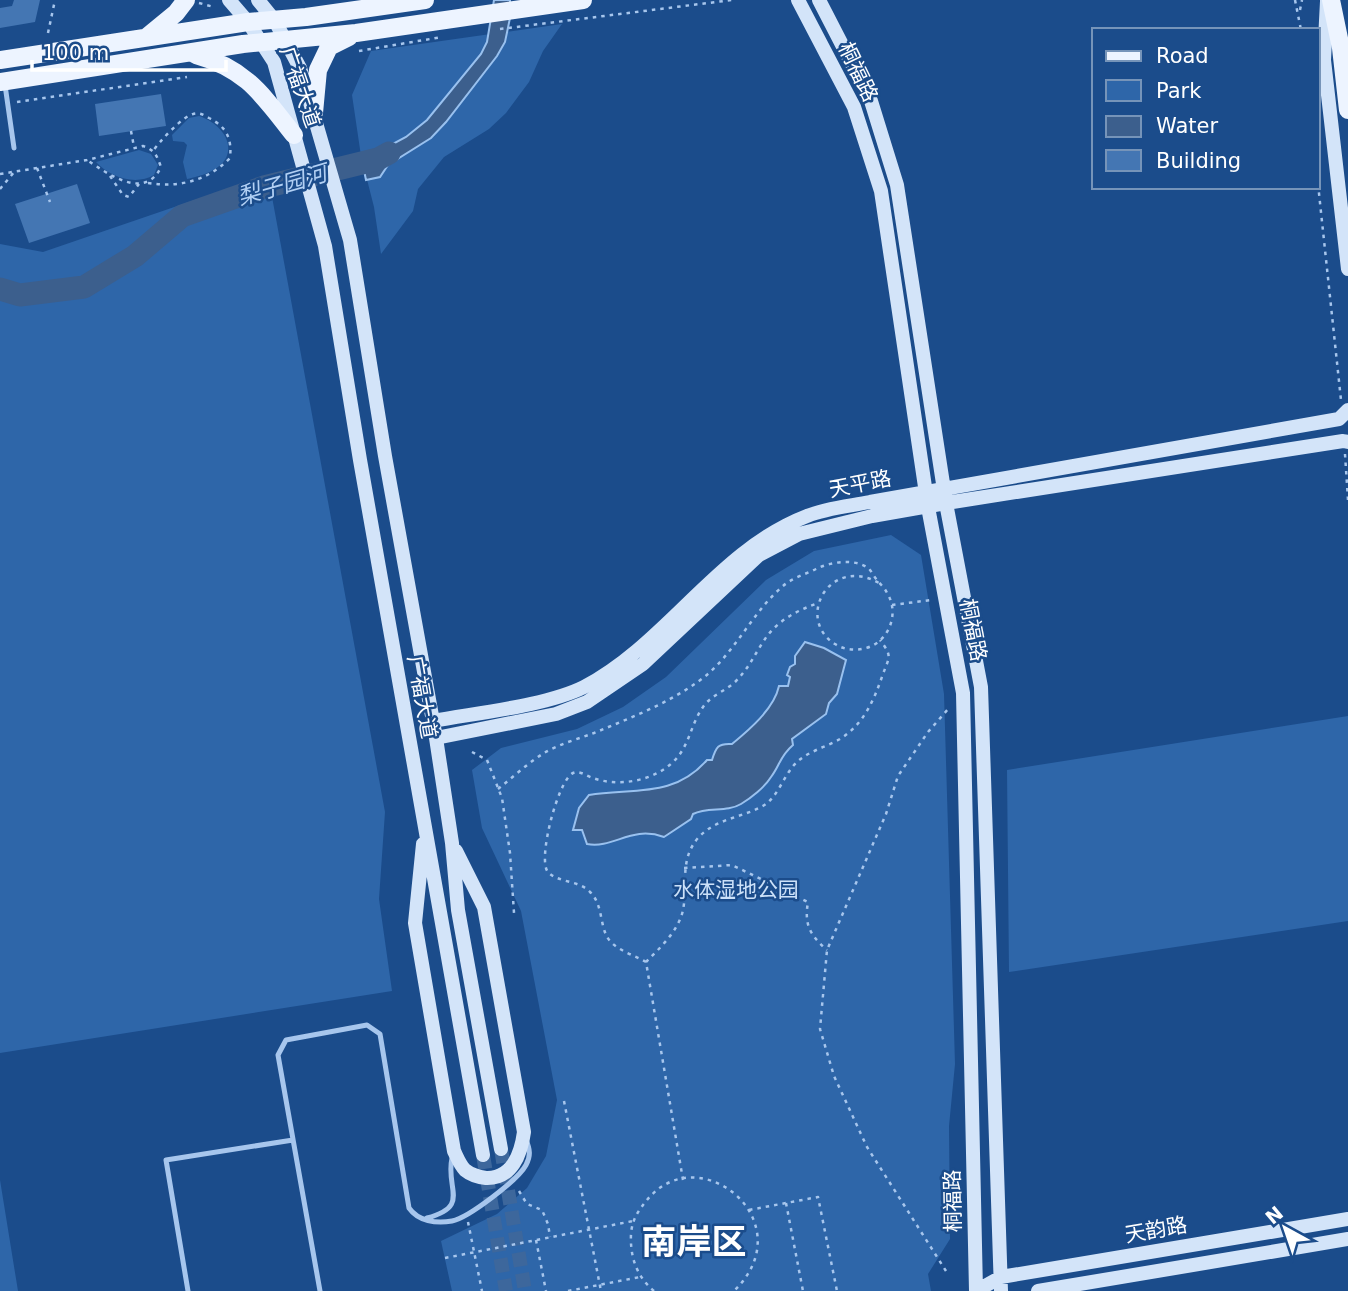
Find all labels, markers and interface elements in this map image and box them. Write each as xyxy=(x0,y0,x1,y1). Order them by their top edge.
scale bar xyxy=(32,28,226,72)
legend xyxy=(1092,28,1320,189)
street label: 桐福路 xyxy=(833,38,883,106)
text: 100 m xyxy=(42,41,109,65)
street label: 广福大道 xyxy=(275,43,325,131)
text: Road xyxy=(1156,44,1209,68)
text: Park xyxy=(1156,79,1202,103)
text: Water xyxy=(1156,114,1218,138)
text: Building xyxy=(1156,149,1241,173)
water label: 梨子园河 xyxy=(234,159,334,210)
street label: 天平路 xyxy=(827,466,893,502)
street label: 桐福路 xyxy=(955,597,991,663)
street label: 广福大道 xyxy=(403,654,441,740)
park label: 水体湿地公园 xyxy=(673,878,799,902)
street label: 桐福路 xyxy=(940,1169,966,1233)
north arrow xyxy=(1250,1193,1320,1263)
text: N xyxy=(1261,1201,1287,1229)
street label: 天韵路 xyxy=(1123,1213,1189,1247)
district label: 南岸区 xyxy=(641,1222,747,1262)

